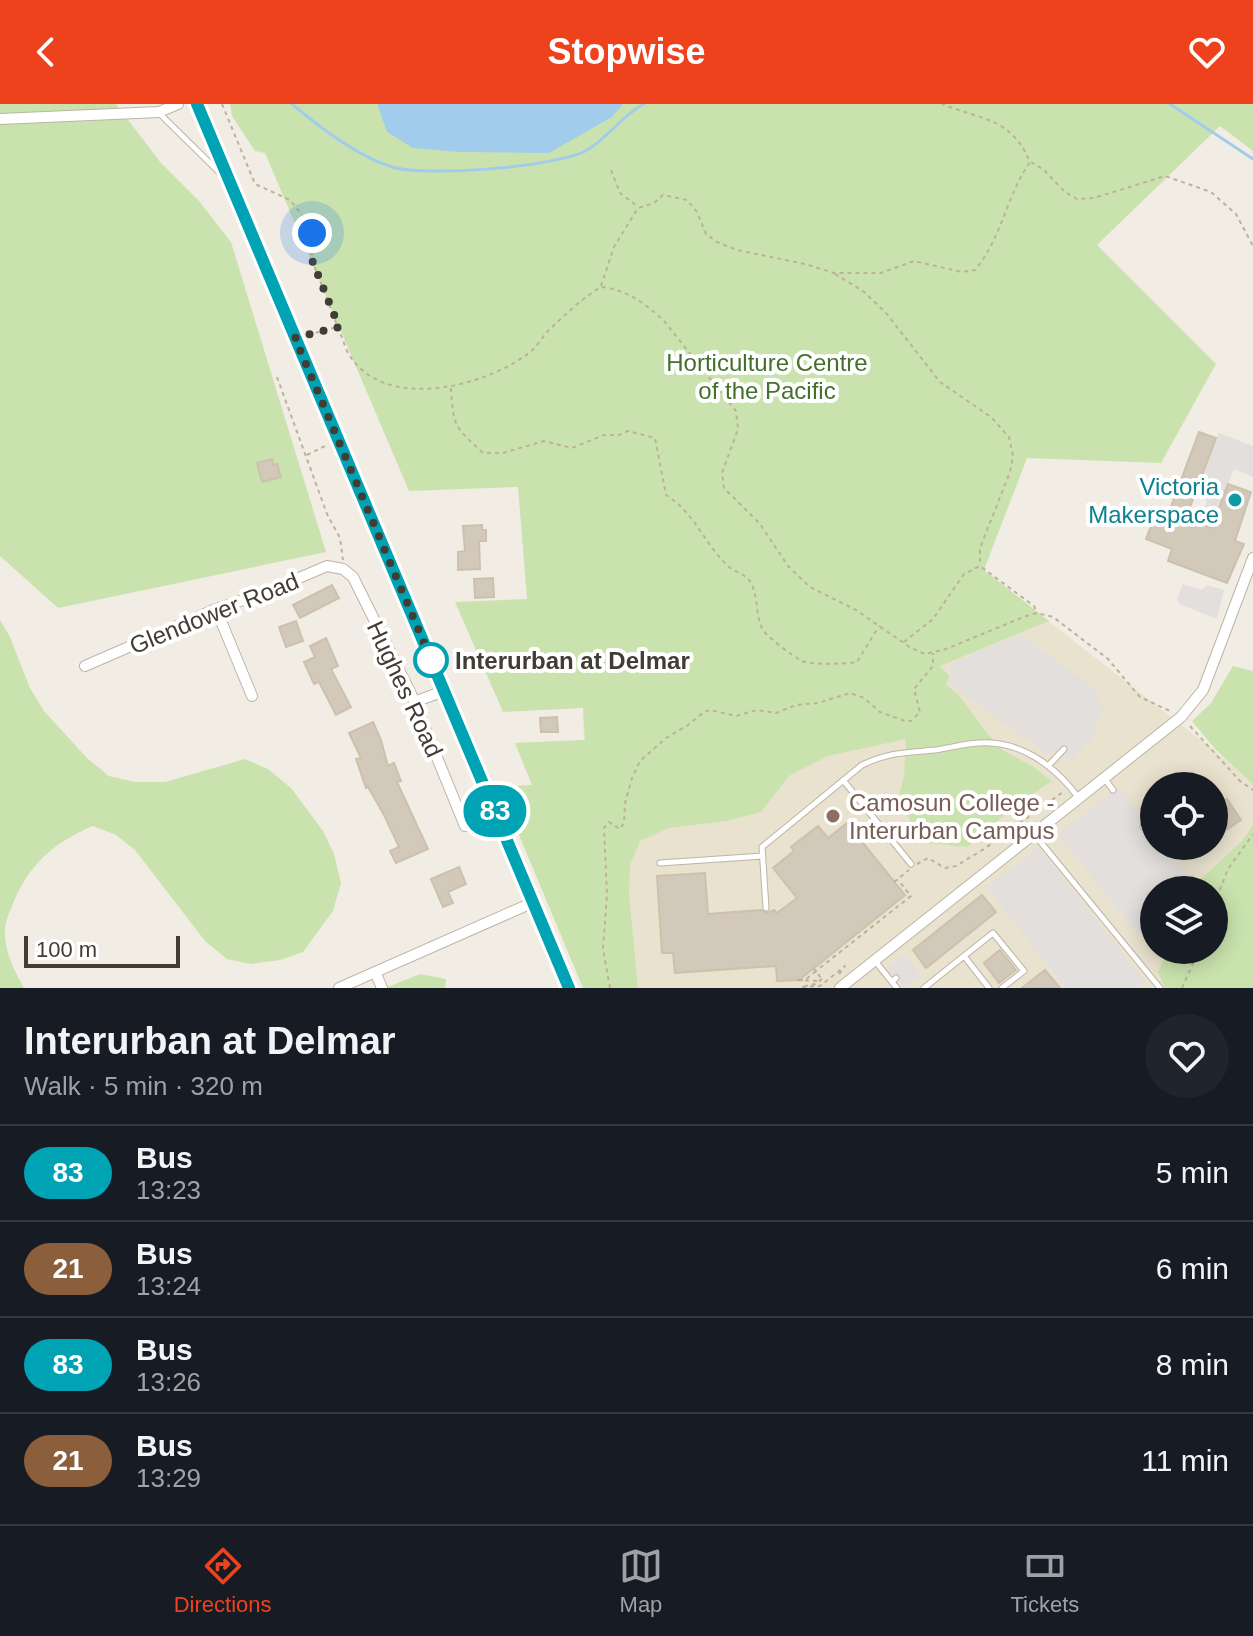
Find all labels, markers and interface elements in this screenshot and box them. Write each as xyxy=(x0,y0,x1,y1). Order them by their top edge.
icon: back xyxy=(24,30,68,74)
icon: heart xyxy=(1185,30,1229,74)
text: Stopwise xyxy=(547,31,706,72)
your location xyxy=(292,213,332,253)
park label: Horticulture Centre of the Pacific xyxy=(666,349,868,404)
place label: Victoria Makerspace xyxy=(1088,473,1220,528)
marker: Victoria Makerspace xyxy=(1226,491,1244,509)
street label: Glendower Road xyxy=(125,567,303,659)
street label: Hughes Road xyxy=(362,617,448,761)
marker: Interurban at Delmar xyxy=(414,643,448,677)
place label: Interurban at Delmar xyxy=(455,647,690,674)
map controls xyxy=(1140,772,1228,964)
button: locate xyxy=(1140,772,1228,860)
line badge: 83 xyxy=(459,785,531,837)
place label: Camosun College - Interurban Campus xyxy=(849,789,1054,844)
text: 83 xyxy=(479,795,511,826)
marker: Camosun College - Interurban Campus xyxy=(824,807,842,825)
button: layers xyxy=(1140,876,1228,964)
scale bar xyxy=(24,932,180,968)
text: 100 m xyxy=(36,937,97,962)
button: heart xyxy=(1145,1014,1229,1098)
text: Interurban at Delmar xyxy=(24,1020,396,1062)
text: Walk · 5 min · 320 m xyxy=(24,1071,263,1101)
text: Bus xyxy=(136,1141,193,1174)
text: 5 min xyxy=(1156,1156,1229,1189)
text: 83 xyxy=(52,1157,84,1188)
text: 13:23 xyxy=(136,1175,201,1205)
text: Bus xyxy=(136,1237,193,1270)
text: 6 min xyxy=(1156,1252,1229,1285)
text: 21 xyxy=(52,1253,84,1284)
text: 13:24 xyxy=(136,1271,201,1301)
text: Bus xyxy=(136,1333,193,1366)
text: 8 min xyxy=(1156,1348,1229,1381)
text: 83 xyxy=(52,1349,84,1380)
text: 13:26 xyxy=(136,1367,201,1397)
text: Bus xyxy=(136,1429,193,1462)
text: 11 min xyxy=(1141,1444,1229,1477)
text: 21 xyxy=(52,1445,84,1476)
text: 13:29 xyxy=(136,1463,201,1493)
tab: Directions xyxy=(174,1544,272,1618)
tab: Map xyxy=(619,1544,663,1618)
tab: Tickets xyxy=(1010,1544,1079,1618)

